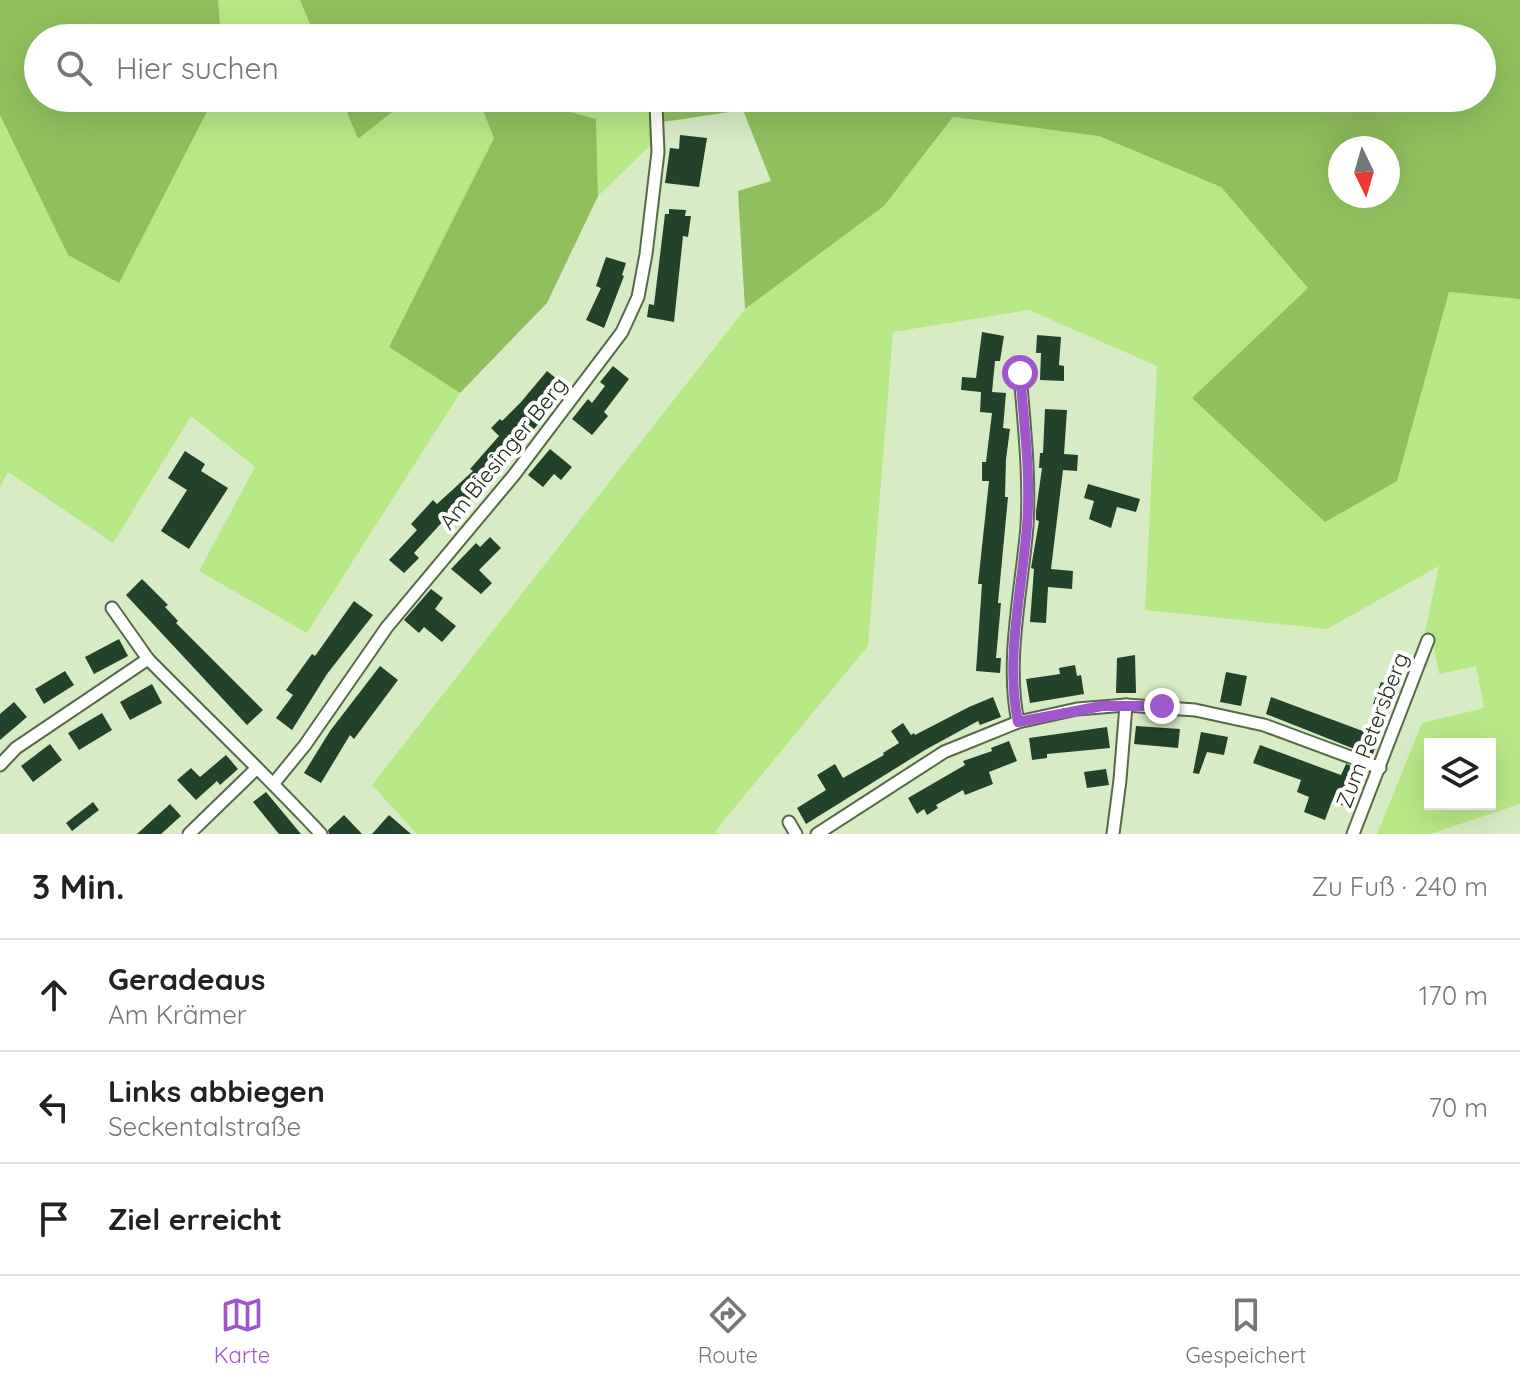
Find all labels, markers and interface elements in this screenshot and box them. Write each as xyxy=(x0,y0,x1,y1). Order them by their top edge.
search box xyxy=(24,24,1496,112)
icon: search xyxy=(52,46,96,90)
text: Hier suchen xyxy=(116,49,279,87)
north arrow xyxy=(1328,136,1400,208)
route start xyxy=(1002,355,1038,391)
street label: Am Biesinger Berg xyxy=(433,371,573,535)
street label: Zum Petersberg xyxy=(1330,648,1414,812)
route end xyxy=(1144,688,1180,724)
map controls xyxy=(1424,738,1496,810)
button: layers xyxy=(1424,738,1496,810)
text: 3 Min. xyxy=(32,865,124,908)
text: Zu Fuß · 240 m xyxy=(1311,870,1488,903)
text: Geradeaus xyxy=(108,960,265,998)
icon: ahead xyxy=(32,973,76,1017)
text: 170 m xyxy=(1419,979,1488,1012)
text: Am Krämer xyxy=(108,998,247,1031)
text: Links abbiegen xyxy=(108,1072,325,1110)
icon: left xyxy=(32,1085,76,1129)
text: 70 m xyxy=(1428,1091,1488,1124)
text: Seckentalstraße xyxy=(108,1110,301,1143)
icon: arrive xyxy=(32,1197,76,1241)
text: Ziel erreicht xyxy=(108,1200,282,1238)
tab: Karte xyxy=(214,1293,270,1369)
tab: Route xyxy=(698,1293,758,1369)
tab: Gespeichert xyxy=(1185,1293,1306,1369)

